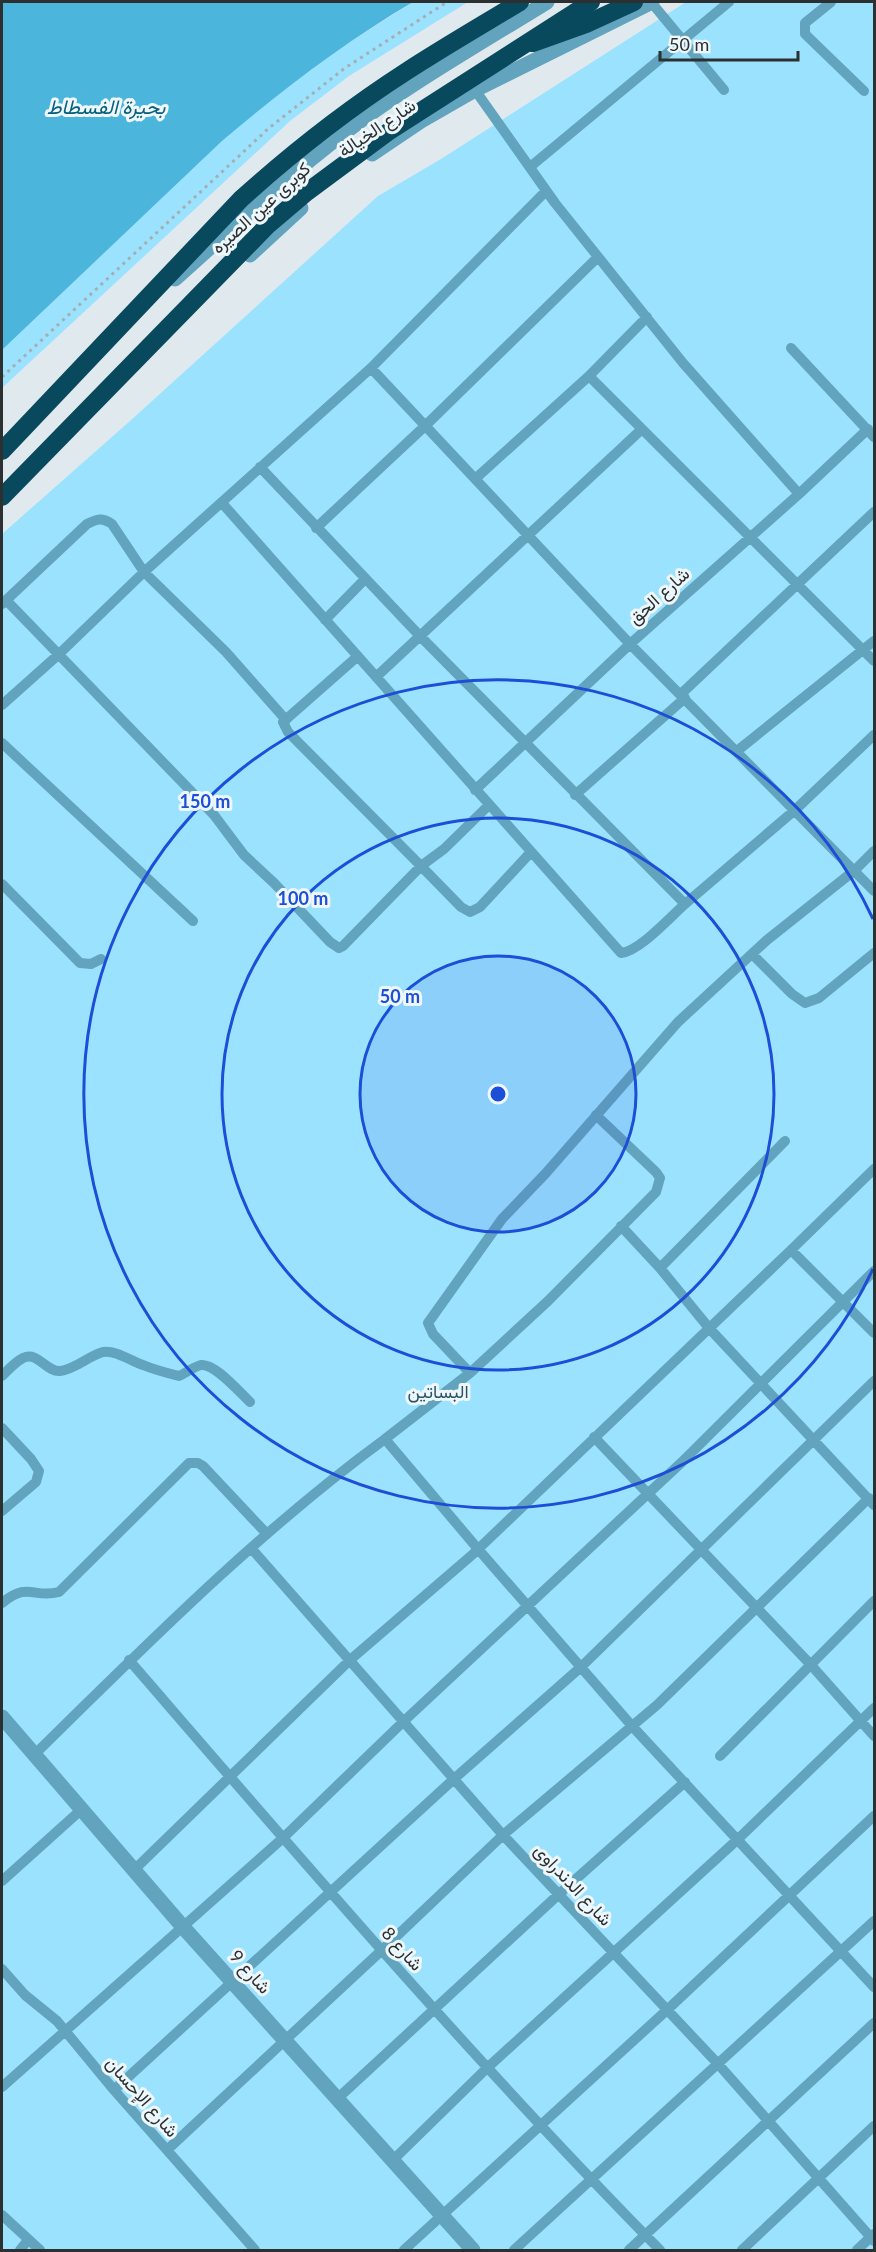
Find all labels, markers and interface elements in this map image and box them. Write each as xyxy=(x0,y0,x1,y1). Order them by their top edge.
scale bar xyxy=(660,24,798,62)
text: 50 m xyxy=(669,33,709,55)
street label: شارع الخيالة xyxy=(334,93,420,163)
water label: بحيرة الفسطاط xyxy=(47,94,166,120)
street label: كوبرى عين الصيره xyxy=(206,157,315,258)
street label: شارع الحق xyxy=(623,562,695,630)
text: 150 m xyxy=(180,790,230,812)
text: 100 m xyxy=(278,887,328,909)
text: 50 m xyxy=(380,985,420,1007)
centre of rings xyxy=(488,1084,508,1104)
park label: البساتين xyxy=(407,1380,469,1403)
street label: شارع الدندراوى xyxy=(529,1839,617,1931)
street label: شارع 8 xyxy=(376,1922,428,1976)
street label: شارع 9 xyxy=(224,1945,276,1999)
street label: شارع الإحسان xyxy=(100,2052,184,2142)

